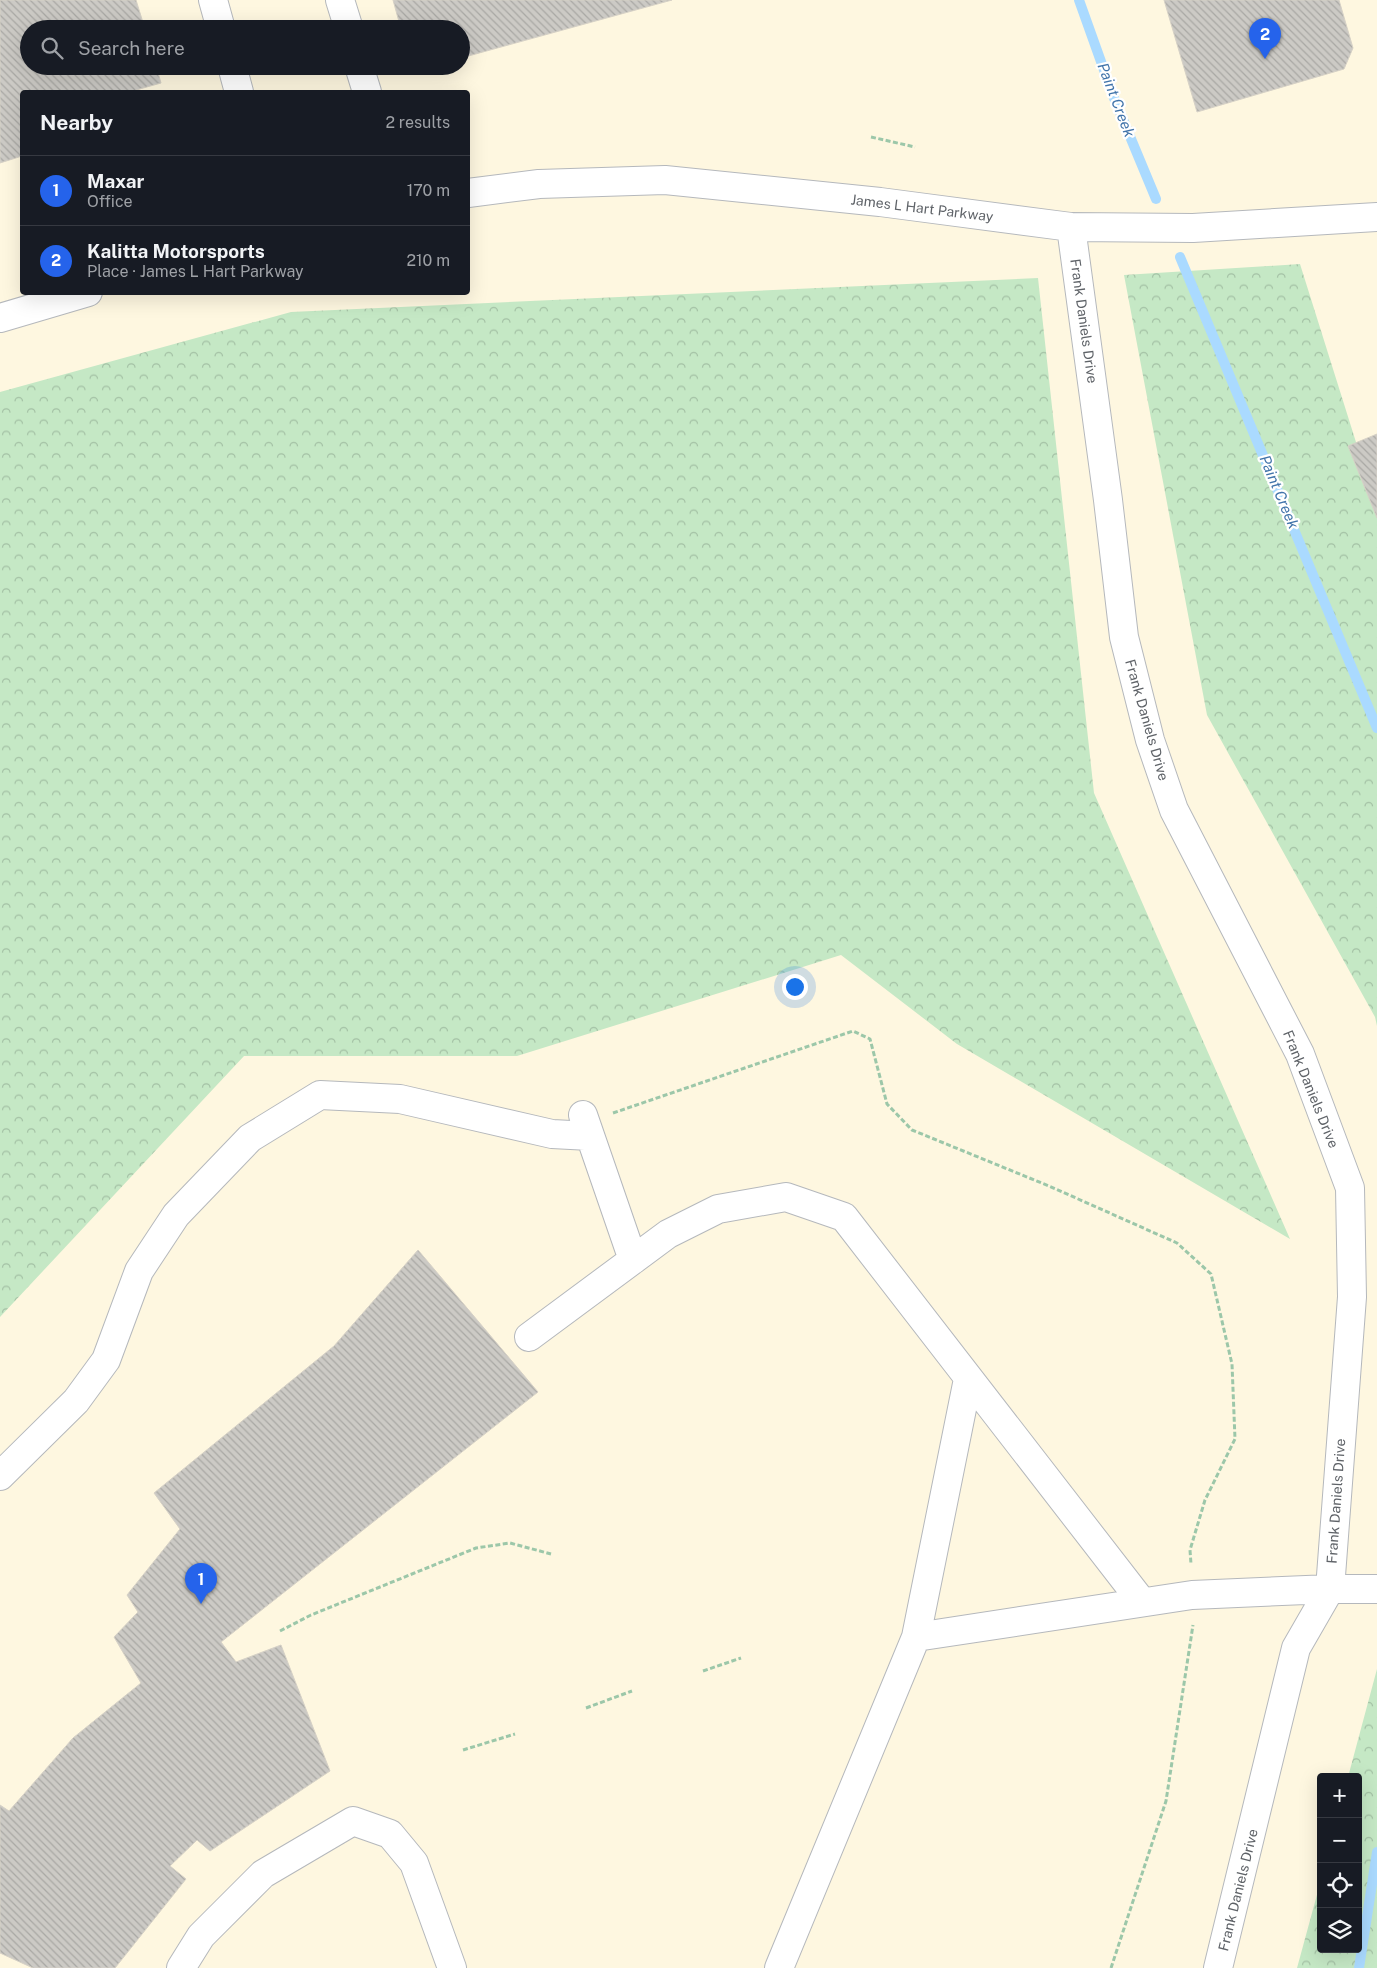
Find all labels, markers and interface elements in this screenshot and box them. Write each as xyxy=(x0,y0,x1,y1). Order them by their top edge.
pin: 2 xyxy=(1249,18,1281,59)
search box xyxy=(20,20,470,75)
icon: search xyxy=(38,34,66,62)
text: Search here xyxy=(78,37,185,59)
water label: Paint Creek xyxy=(1095,60,1139,140)
text: Nearby xyxy=(40,110,113,135)
text: 2 results xyxy=(385,113,450,132)
text: Maxar xyxy=(87,170,144,192)
text: 1 xyxy=(53,181,59,200)
text: 170 m xyxy=(407,181,450,200)
street label: James L Hart Parkway xyxy=(850,191,995,225)
text: Office xyxy=(87,192,133,211)
text: Kalitta Motorsports xyxy=(87,240,265,262)
text: 2 xyxy=(51,251,61,270)
text: 210 m xyxy=(406,251,450,270)
street label: Frank Daniels Drive xyxy=(1067,258,1101,384)
text: Place · James L Hart Parkway xyxy=(87,262,304,281)
water label: Paint Creek xyxy=(1256,453,1303,532)
street label: Frank Daniels Drive xyxy=(1122,657,1172,783)
your location xyxy=(782,974,808,1000)
street label: Frank Daniels Drive xyxy=(1280,1028,1342,1150)
street label: Frank Daniels Drive xyxy=(1324,1438,1348,1564)
pin: 1 xyxy=(185,1563,217,1604)
map controls xyxy=(1317,1773,1362,1953)
button: + xyxy=(1317,1773,1362,1818)
button: − xyxy=(1317,1818,1362,1863)
street label: Frank Daniels Drive xyxy=(1215,1827,1261,1953)
button: locate xyxy=(1317,1863,1362,1908)
button: layers xyxy=(1317,1908,1362,1953)

